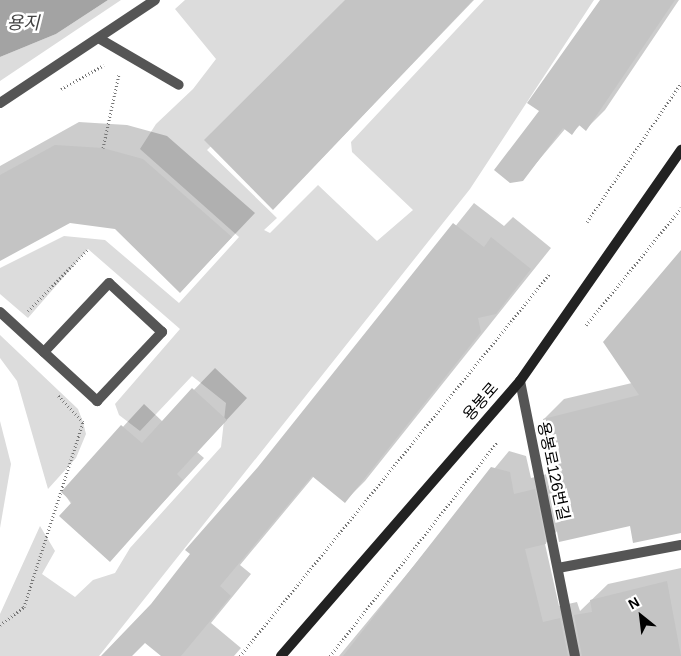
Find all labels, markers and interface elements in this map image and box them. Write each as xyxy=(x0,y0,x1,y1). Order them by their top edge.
water label: 용지 xyxy=(6,12,40,34)
street label: 용봉로 xyxy=(459,379,503,425)
street label: 용봉로126번길 xyxy=(533,420,573,522)
north arrow xyxy=(616,591,666,641)
text: N xyxy=(625,593,642,612)

